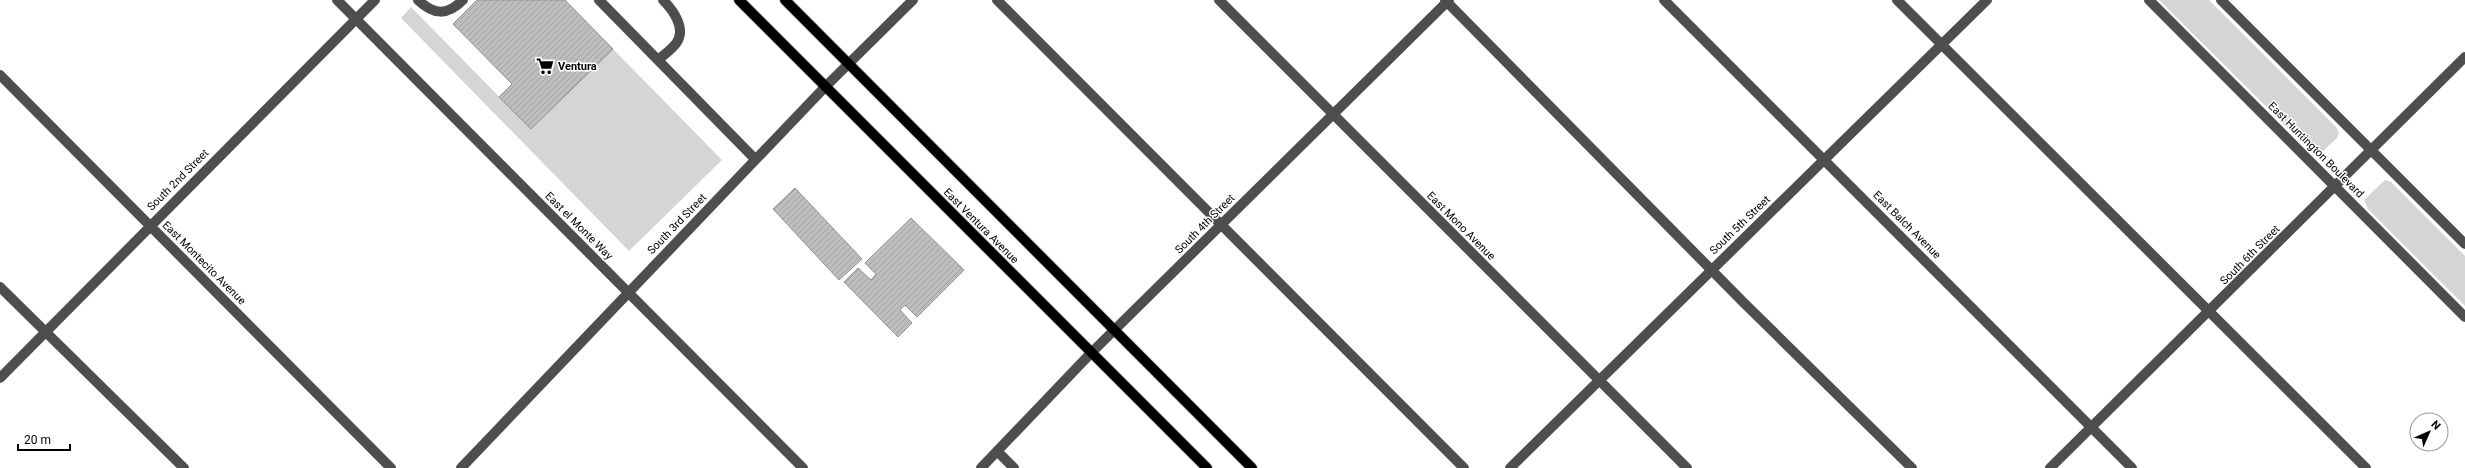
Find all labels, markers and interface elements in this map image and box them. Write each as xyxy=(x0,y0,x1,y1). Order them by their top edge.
supermarket icon: Ventura xyxy=(535,56,555,76)
place label: Ventura xyxy=(558,60,597,73)
street label: East Huntington Boulevard xyxy=(2265,99,2367,201)
street label: South 2nd Street xyxy=(145,146,212,213)
street label: East Ventura Avenue xyxy=(941,186,1021,266)
street label: East Balch Avenue xyxy=(1870,188,1944,262)
street label: East el Monte Way xyxy=(542,189,616,263)
street label: East Mono Avenue xyxy=(1424,189,1498,263)
street label: South 3rd Street xyxy=(645,191,709,257)
street label: South 4th Street xyxy=(1173,191,1238,256)
street label: South 5th Street xyxy=(1707,193,1773,257)
street label: East Montecito Avenue xyxy=(160,219,248,307)
street label: South 6th Street xyxy=(2218,222,2283,287)
north arrow xyxy=(2409,412,2449,452)
text: N xyxy=(2428,418,2443,433)
scale bar xyxy=(18,426,70,452)
text: 20 m xyxy=(24,433,51,447)

